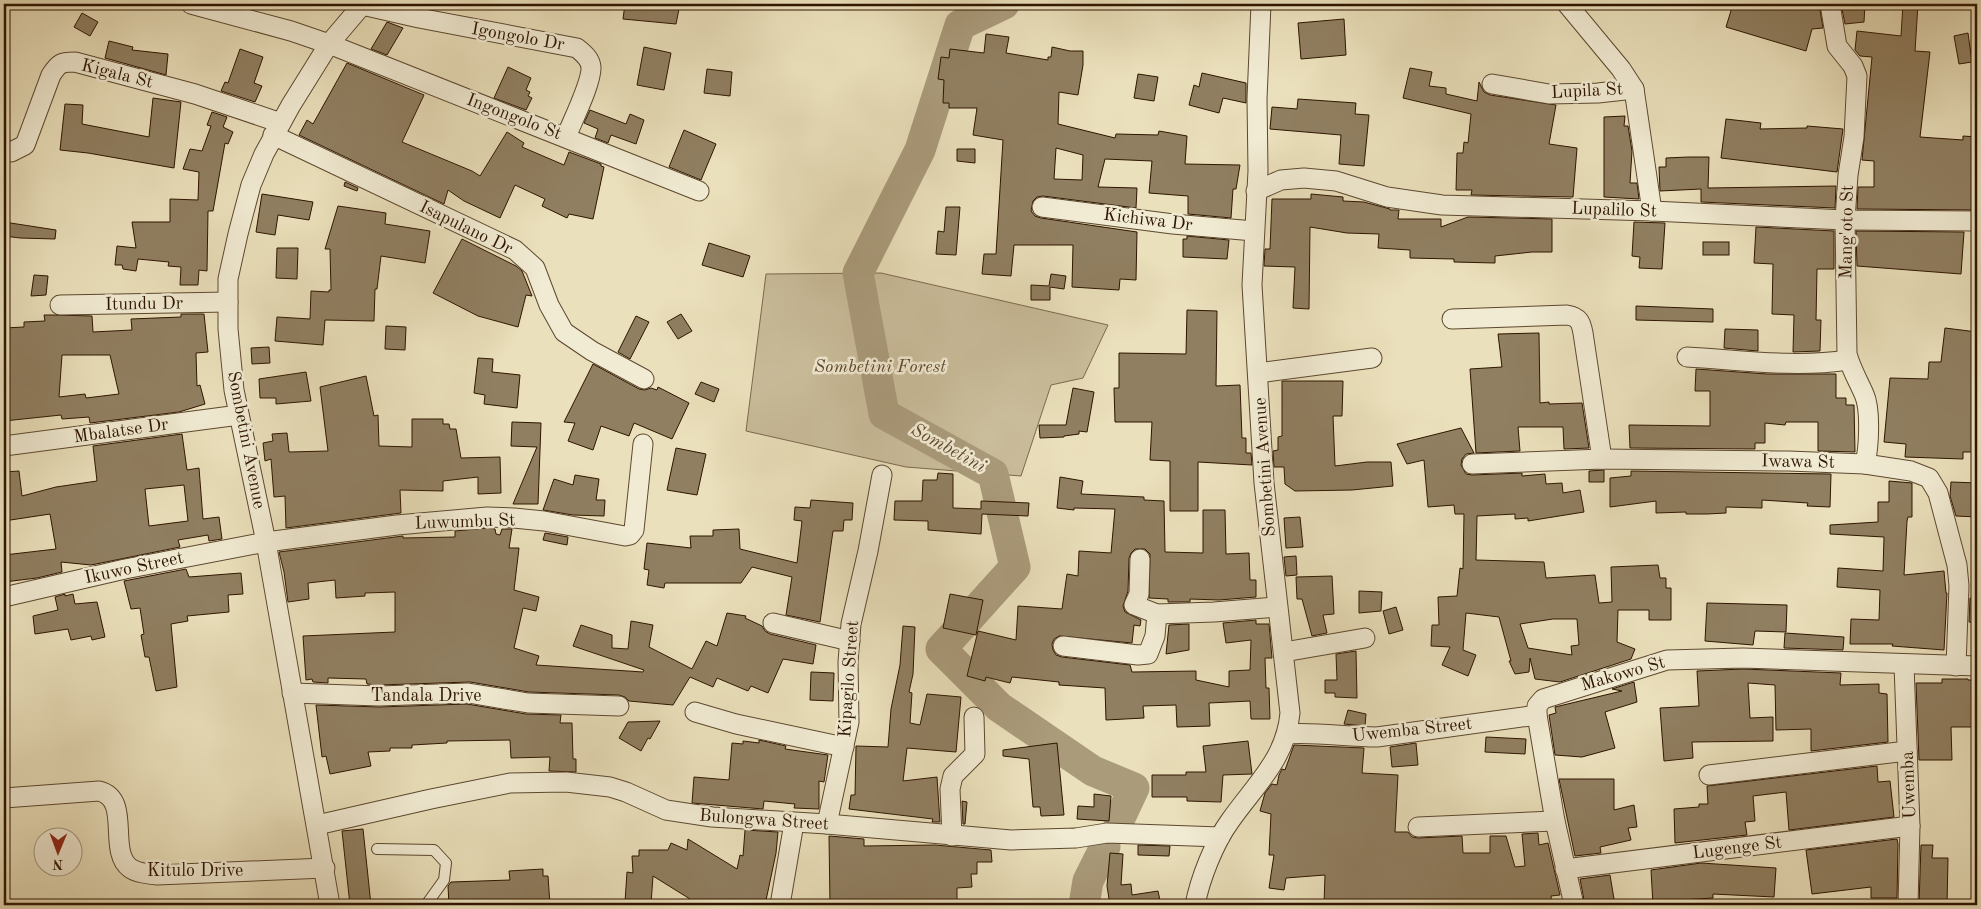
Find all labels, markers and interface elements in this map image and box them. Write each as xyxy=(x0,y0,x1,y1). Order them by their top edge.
street label: Igongolo Dr xyxy=(470,20,567,54)
street label: Kigala St xyxy=(79,56,155,92)
street label: Lupila St xyxy=(1551,80,1623,102)
street label: Ingongolo St xyxy=(464,91,564,143)
street label: Mang'oto St xyxy=(1837,185,1857,279)
street label: Isapulano Dr xyxy=(416,198,516,259)
street label: Lupalilo St xyxy=(1571,200,1657,220)
street label: Kichiwa Dr xyxy=(1102,206,1194,234)
street label: Itundu Dr xyxy=(105,294,184,314)
park label: Sombetini Forest xyxy=(814,358,946,376)
street label: Sombetini Avenue xyxy=(224,370,268,510)
street label: Sombetini Avenue xyxy=(1251,397,1279,537)
street label: Mbalatse Dr xyxy=(72,415,170,447)
water label: Sombetini xyxy=(907,421,989,478)
street label: Iwawa St xyxy=(1761,452,1835,472)
street label: Luwumbu St xyxy=(414,511,516,533)
street label: Ikuwo Street xyxy=(83,549,185,587)
street label: Kipagilo Street xyxy=(836,620,862,738)
street label: Makowo St xyxy=(1579,653,1667,695)
street label: Tandala Drive xyxy=(371,687,481,705)
street label: Uwemba Street xyxy=(1351,715,1473,745)
street label: Uwemba xyxy=(1899,751,1919,819)
street label: Bulongwa Street xyxy=(698,806,830,834)
north arrow xyxy=(32,826,82,876)
street label: Lugenge St xyxy=(1691,834,1783,862)
text: N xyxy=(52,857,63,871)
street label: Kitulo Drive xyxy=(147,862,243,880)

